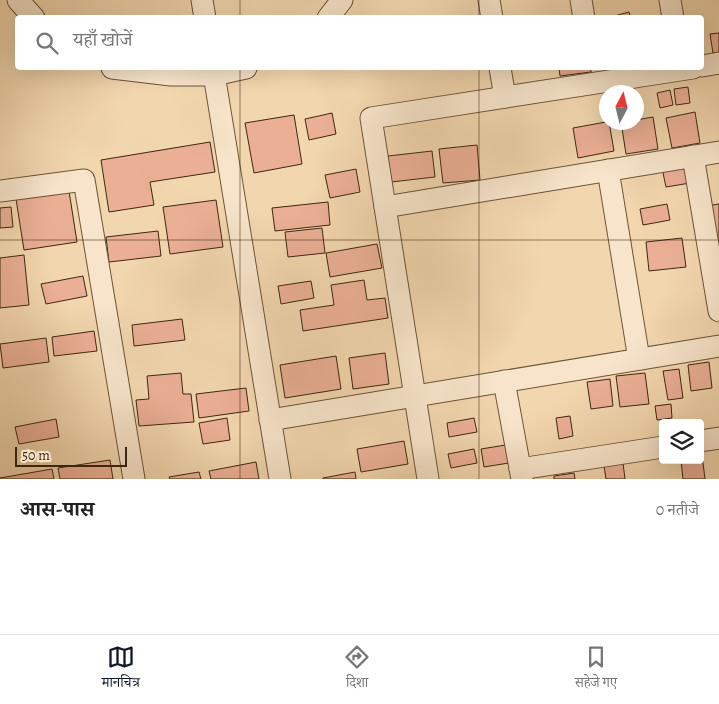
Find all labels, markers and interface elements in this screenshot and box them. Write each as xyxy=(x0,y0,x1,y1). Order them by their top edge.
search box xyxy=(15,15,704,70)
text: यहाँ खोजें xyxy=(73,27,132,53)
icon: search xyxy=(33,29,61,57)
north arrow xyxy=(599,85,644,130)
map controls xyxy=(659,419,704,464)
button: layers xyxy=(659,419,704,464)
scale bar xyxy=(15,444,128,467)
text: 50 m xyxy=(22,446,50,465)
text: आस-पास xyxy=(20,495,94,523)
text: 0 नतीजे xyxy=(656,499,699,521)
tab: मानचित्र xyxy=(102,643,140,696)
tab: दिशा xyxy=(343,643,371,696)
tab: सहेजे गए xyxy=(575,643,617,696)

